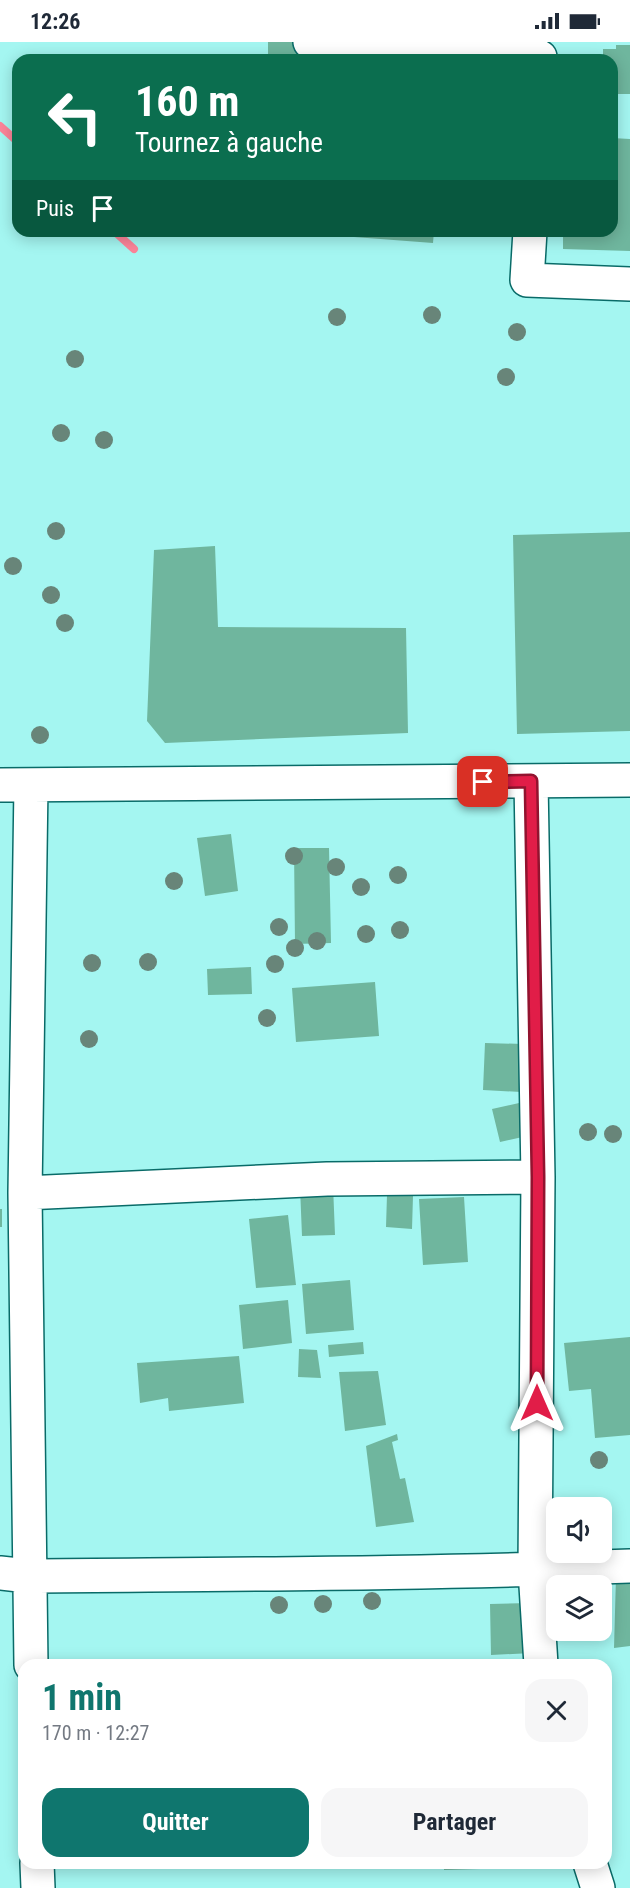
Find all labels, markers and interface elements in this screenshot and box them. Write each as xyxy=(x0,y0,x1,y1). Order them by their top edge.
text: 12:26 xyxy=(30,9,81,34)
text: 160 m xyxy=(135,77,240,126)
icon: left xyxy=(36,78,114,156)
text: Tournez à gauche xyxy=(135,127,323,159)
icon: arrive xyxy=(86,192,119,225)
text: Puis xyxy=(36,196,74,221)
pin xyxy=(457,756,508,807)
icon: arrive xyxy=(466,765,499,798)
position arrow xyxy=(505,1371,569,1435)
map controls xyxy=(546,1497,612,1641)
button: sound xyxy=(546,1497,612,1563)
button: layers xyxy=(546,1575,612,1641)
text: 1 min xyxy=(42,1677,122,1719)
button: close xyxy=(525,1679,588,1742)
text: 170 m · 12:27 xyxy=(42,1721,149,1745)
button: Quitter xyxy=(42,1788,309,1857)
button: Partager xyxy=(321,1788,588,1857)

